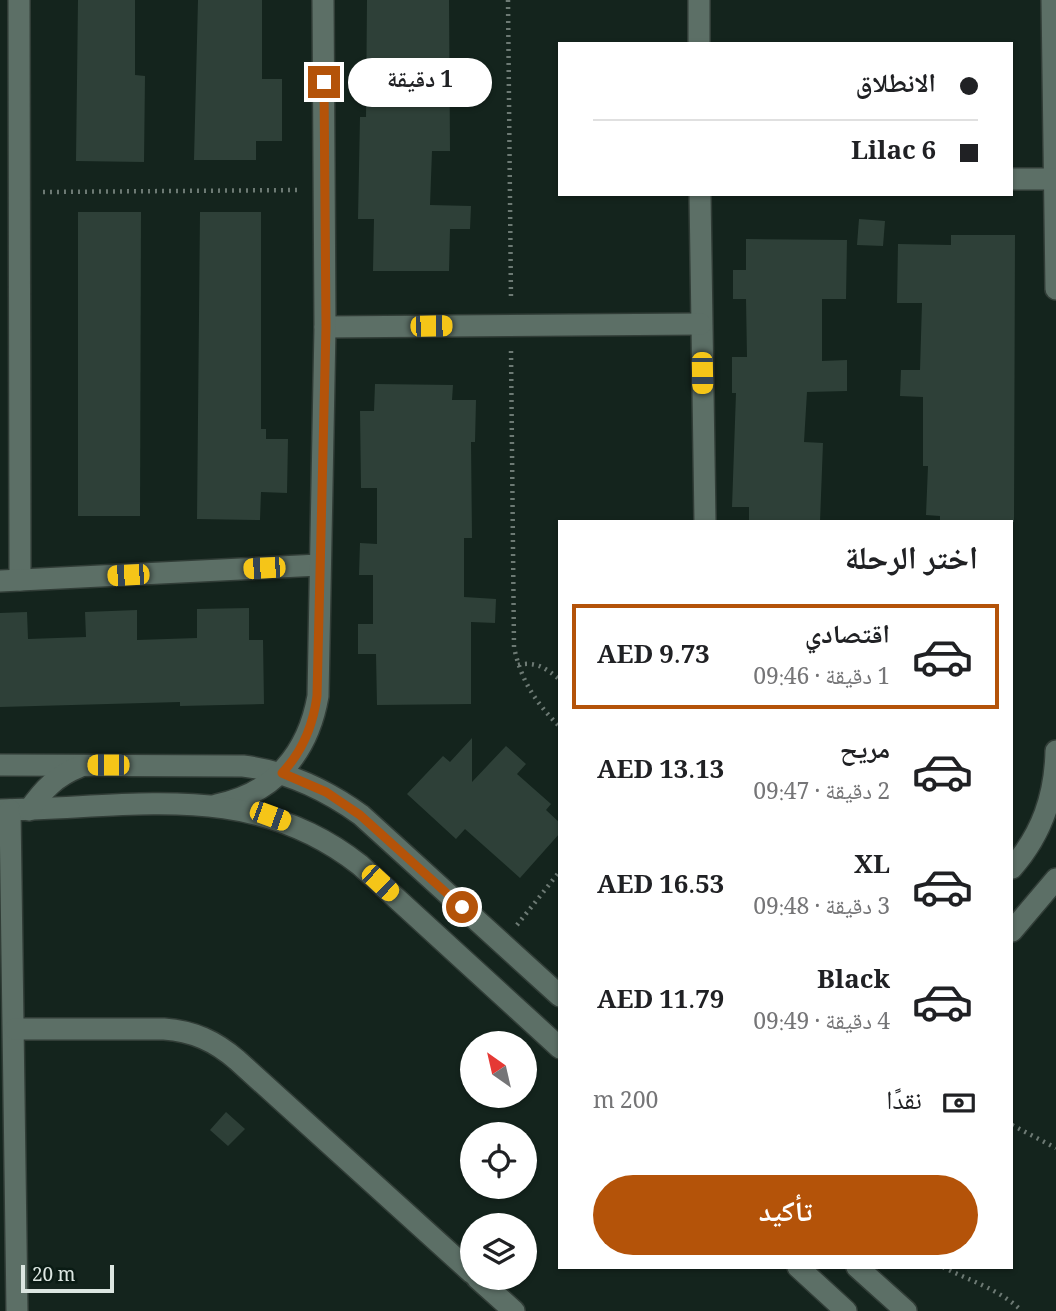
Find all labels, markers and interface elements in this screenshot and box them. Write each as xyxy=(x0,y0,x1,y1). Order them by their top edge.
callout: 1 دقيقة xyxy=(348,57,492,106)
text: 1 دقيقة xyxy=(387,62,453,102)
text: الانطلاق xyxy=(856,64,936,108)
route end xyxy=(308,66,340,98)
text: Lilac 6 xyxy=(851,131,936,175)
car xyxy=(410,315,453,337)
car xyxy=(692,352,713,394)
text: اختر الرحلة xyxy=(845,535,978,589)
car xyxy=(243,556,286,580)
car xyxy=(107,563,150,587)
text: اقتصادي xyxy=(805,615,890,659)
icon: car xyxy=(911,625,974,688)
text: AED 9.73 xyxy=(597,635,710,679)
text: 1 دقيقة · 09:46 xyxy=(753,659,890,699)
text: مريح xyxy=(840,730,890,774)
icon: car xyxy=(911,740,974,803)
text: AED 13.13 xyxy=(597,750,724,794)
car xyxy=(88,755,130,776)
text: 2 دقيقة · 09:47 xyxy=(753,774,890,814)
car xyxy=(247,799,294,833)
text: XL xyxy=(854,845,890,889)
icon: car xyxy=(911,855,974,918)
car xyxy=(358,861,403,905)
text: AED 16.53 xyxy=(597,865,724,909)
text: 3 دقيقة · 09:48 xyxy=(753,889,890,929)
route start xyxy=(446,891,478,923)
text: Black xyxy=(817,960,890,1004)
icon: car xyxy=(911,970,974,1033)
text: AED 11.79 xyxy=(597,980,724,1024)
text: 4 دقيقة · 09:49 xyxy=(753,1004,890,1044)
north arrow xyxy=(460,1031,537,1108)
map controls xyxy=(460,1031,537,1290)
text: نقدًا xyxy=(886,1081,922,1125)
text: 200 m xyxy=(593,1083,658,1123)
icon: cash xyxy=(940,1084,978,1122)
button: locate xyxy=(460,1122,537,1199)
button: تأكيد xyxy=(593,1175,978,1255)
button: layers xyxy=(460,1213,537,1290)
text: 20 m xyxy=(32,1261,75,1293)
scale bar xyxy=(21,1262,114,1294)

